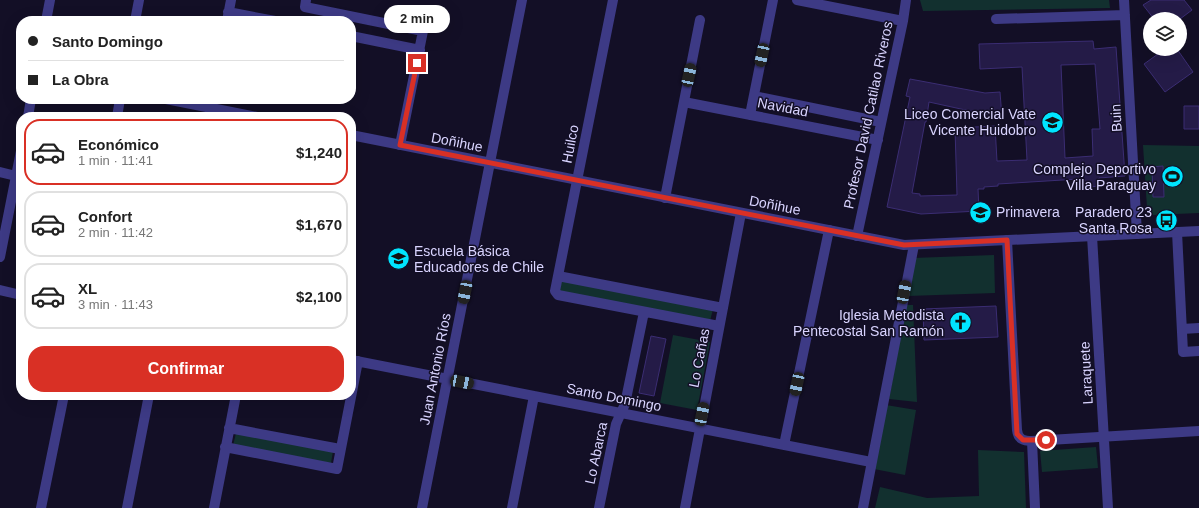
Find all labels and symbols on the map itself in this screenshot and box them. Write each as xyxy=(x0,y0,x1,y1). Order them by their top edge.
callout: 2 min xyxy=(384,5,450,33)
street label: Profesor David Catilao Riveros xyxy=(840,20,896,210)
car xyxy=(754,42,770,68)
route end xyxy=(408,54,426,72)
car xyxy=(681,62,697,88)
street label: Navidad xyxy=(756,94,810,120)
street label: Buin xyxy=(1107,104,1125,132)
place label: Liceo Comercial Vate Vicente Huidobro xyxy=(904,106,1036,138)
school or university icon: Liceo Comercial Vate Vicente Huidobro xyxy=(1039,109,1065,135)
street label: Huilco xyxy=(558,123,582,165)
street label: Doñihue xyxy=(430,129,484,155)
place label: Complejo Deportivo Villa Paraguay xyxy=(1033,161,1156,193)
sports icon: Complejo Deportivo Villa Paraguay xyxy=(1159,164,1185,190)
street label: Doñihue xyxy=(748,192,802,218)
school or university icon: Primavera xyxy=(968,199,994,225)
place label: Primavera xyxy=(996,204,1060,220)
place label: Paradero 23 Santa Rosa xyxy=(1075,204,1152,236)
bus stop icon: Paradero 23 Santa Rosa xyxy=(1154,207,1180,233)
place label: Escuela Básica Educadores de Chile xyxy=(414,243,544,275)
school or university icon: Escuela Básica Educadores de Chile xyxy=(385,246,411,272)
car xyxy=(457,279,473,305)
car xyxy=(896,279,912,305)
place label: Iglesia Metodista Pentecostal San Ramón xyxy=(793,307,944,339)
church icon: Iglesia Metodista Pentecostal San Ramón xyxy=(947,310,973,336)
street label: Juan Antonio Ríos xyxy=(416,312,454,426)
street label: Lo Cañas xyxy=(685,327,713,389)
street label: Laraquete xyxy=(1076,341,1096,405)
car xyxy=(789,371,805,397)
car xyxy=(449,374,475,390)
street label: Santo Domingo xyxy=(565,380,663,414)
car xyxy=(694,401,710,427)
street label: Lo Abarca xyxy=(582,420,610,486)
route start xyxy=(1037,431,1055,449)

